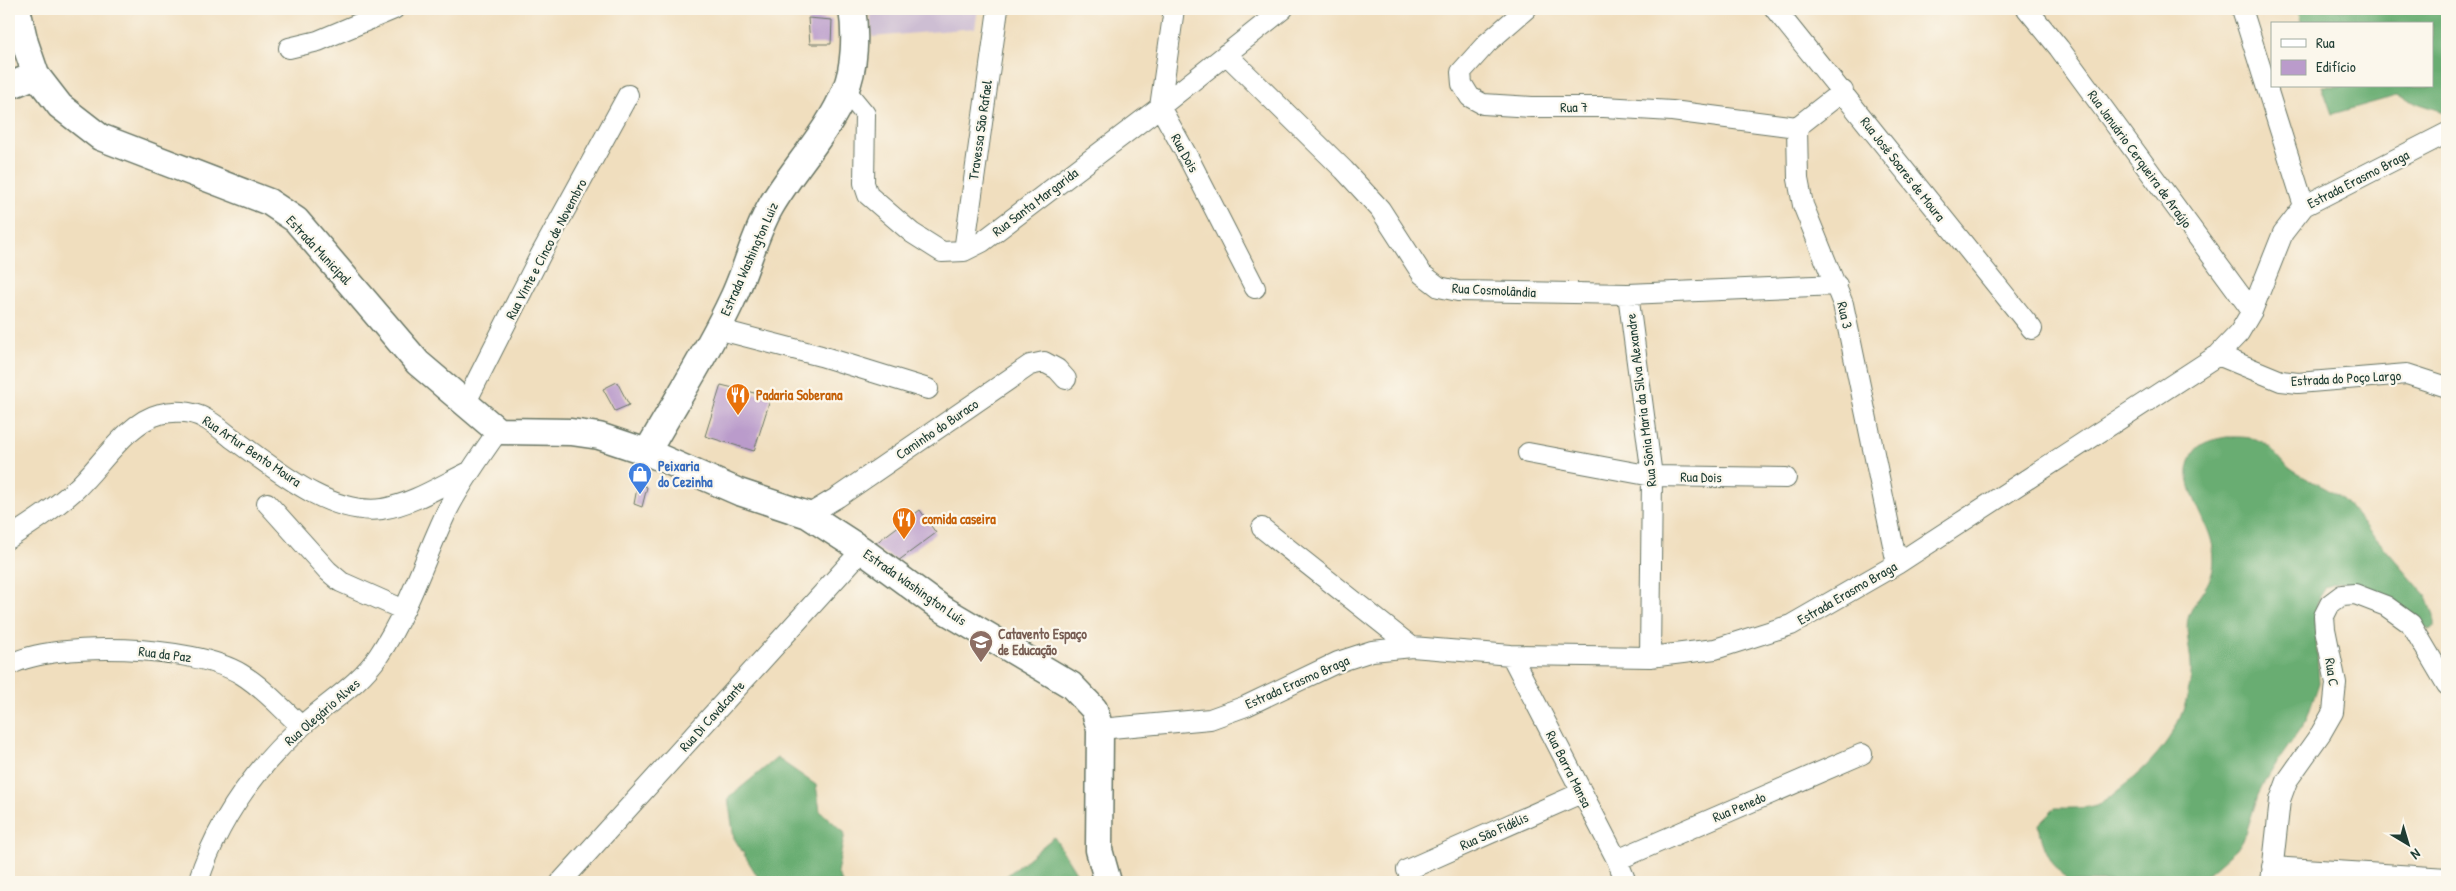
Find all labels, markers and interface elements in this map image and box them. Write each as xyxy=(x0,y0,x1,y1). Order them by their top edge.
legend xyxy=(2271,22,2434,88)
text: Rua xyxy=(2316,32,2335,53)
text: Edifício xyxy=(2316,56,2356,77)
street label: Travessa São Rafael xyxy=(963,79,996,181)
street label: Rua Januário Cerqueira de Araújo xyxy=(2083,86,2197,232)
street label: Rua 7 xyxy=(1560,97,1588,116)
street label: Rua José Soares de Moura xyxy=(1857,113,1950,225)
street label: Rua Dois xyxy=(1167,130,1204,176)
street label: Estrada Erasmo Braga xyxy=(2304,144,2413,213)
street label: Rua Santa Margarida xyxy=(988,163,1082,241)
street label: Rua Vinte e Cinco de Novembro xyxy=(500,175,591,322)
street label: Estrada Washington Luiz xyxy=(715,199,783,319)
street label: Estrada Municipal xyxy=(281,211,357,289)
street label: Rua Cosmolândia xyxy=(1452,278,1537,301)
street label: Rua 3 xyxy=(1833,300,1858,330)
street label: Rua Sônia Maria da Silva Alexandre xyxy=(1620,312,1661,488)
street label: Estrada do Poço Largo xyxy=(2290,365,2402,391)
restaurant icon: Padaria Soberana xyxy=(725,382,751,416)
place label: Padaria Soberana xyxy=(756,385,843,404)
street label: Caminho do Buraco xyxy=(892,394,982,463)
street label: Rua Artur Bento Moura xyxy=(199,411,306,491)
place label: Peixaria do Cezinha xyxy=(658,456,713,491)
shop icon: Peixaria do Cezinha xyxy=(627,461,653,495)
street label: Rua Dois xyxy=(1680,467,1722,486)
restaurant icon: comida caseira xyxy=(891,506,917,540)
place label: comida caseira xyxy=(922,509,996,528)
street label: Estrada Washington Luís xyxy=(859,544,971,630)
street label: Estrada Erasmo Braga xyxy=(1794,556,1901,630)
place label: Catavento Espaço de Educação xyxy=(998,624,1087,659)
school or university icon: Catavento Espaço de Educação xyxy=(968,629,994,663)
street label: Rua da Paz xyxy=(138,641,193,666)
street label: Estrada Erasmo Braga xyxy=(1242,650,1353,714)
street label: Rua C xyxy=(2321,657,2344,688)
street label: Rua Olegário Alves xyxy=(280,674,364,750)
street label: Rua Di Cavalcante xyxy=(675,676,749,755)
street label: Rua Barra Mansa xyxy=(1542,727,1597,811)
street label: Rua Penedo xyxy=(1709,787,1769,826)
street label: Rua São Fidélis xyxy=(1457,807,1531,854)
north arrow xyxy=(2384,818,2434,868)
text: N xyxy=(2407,845,2425,865)

